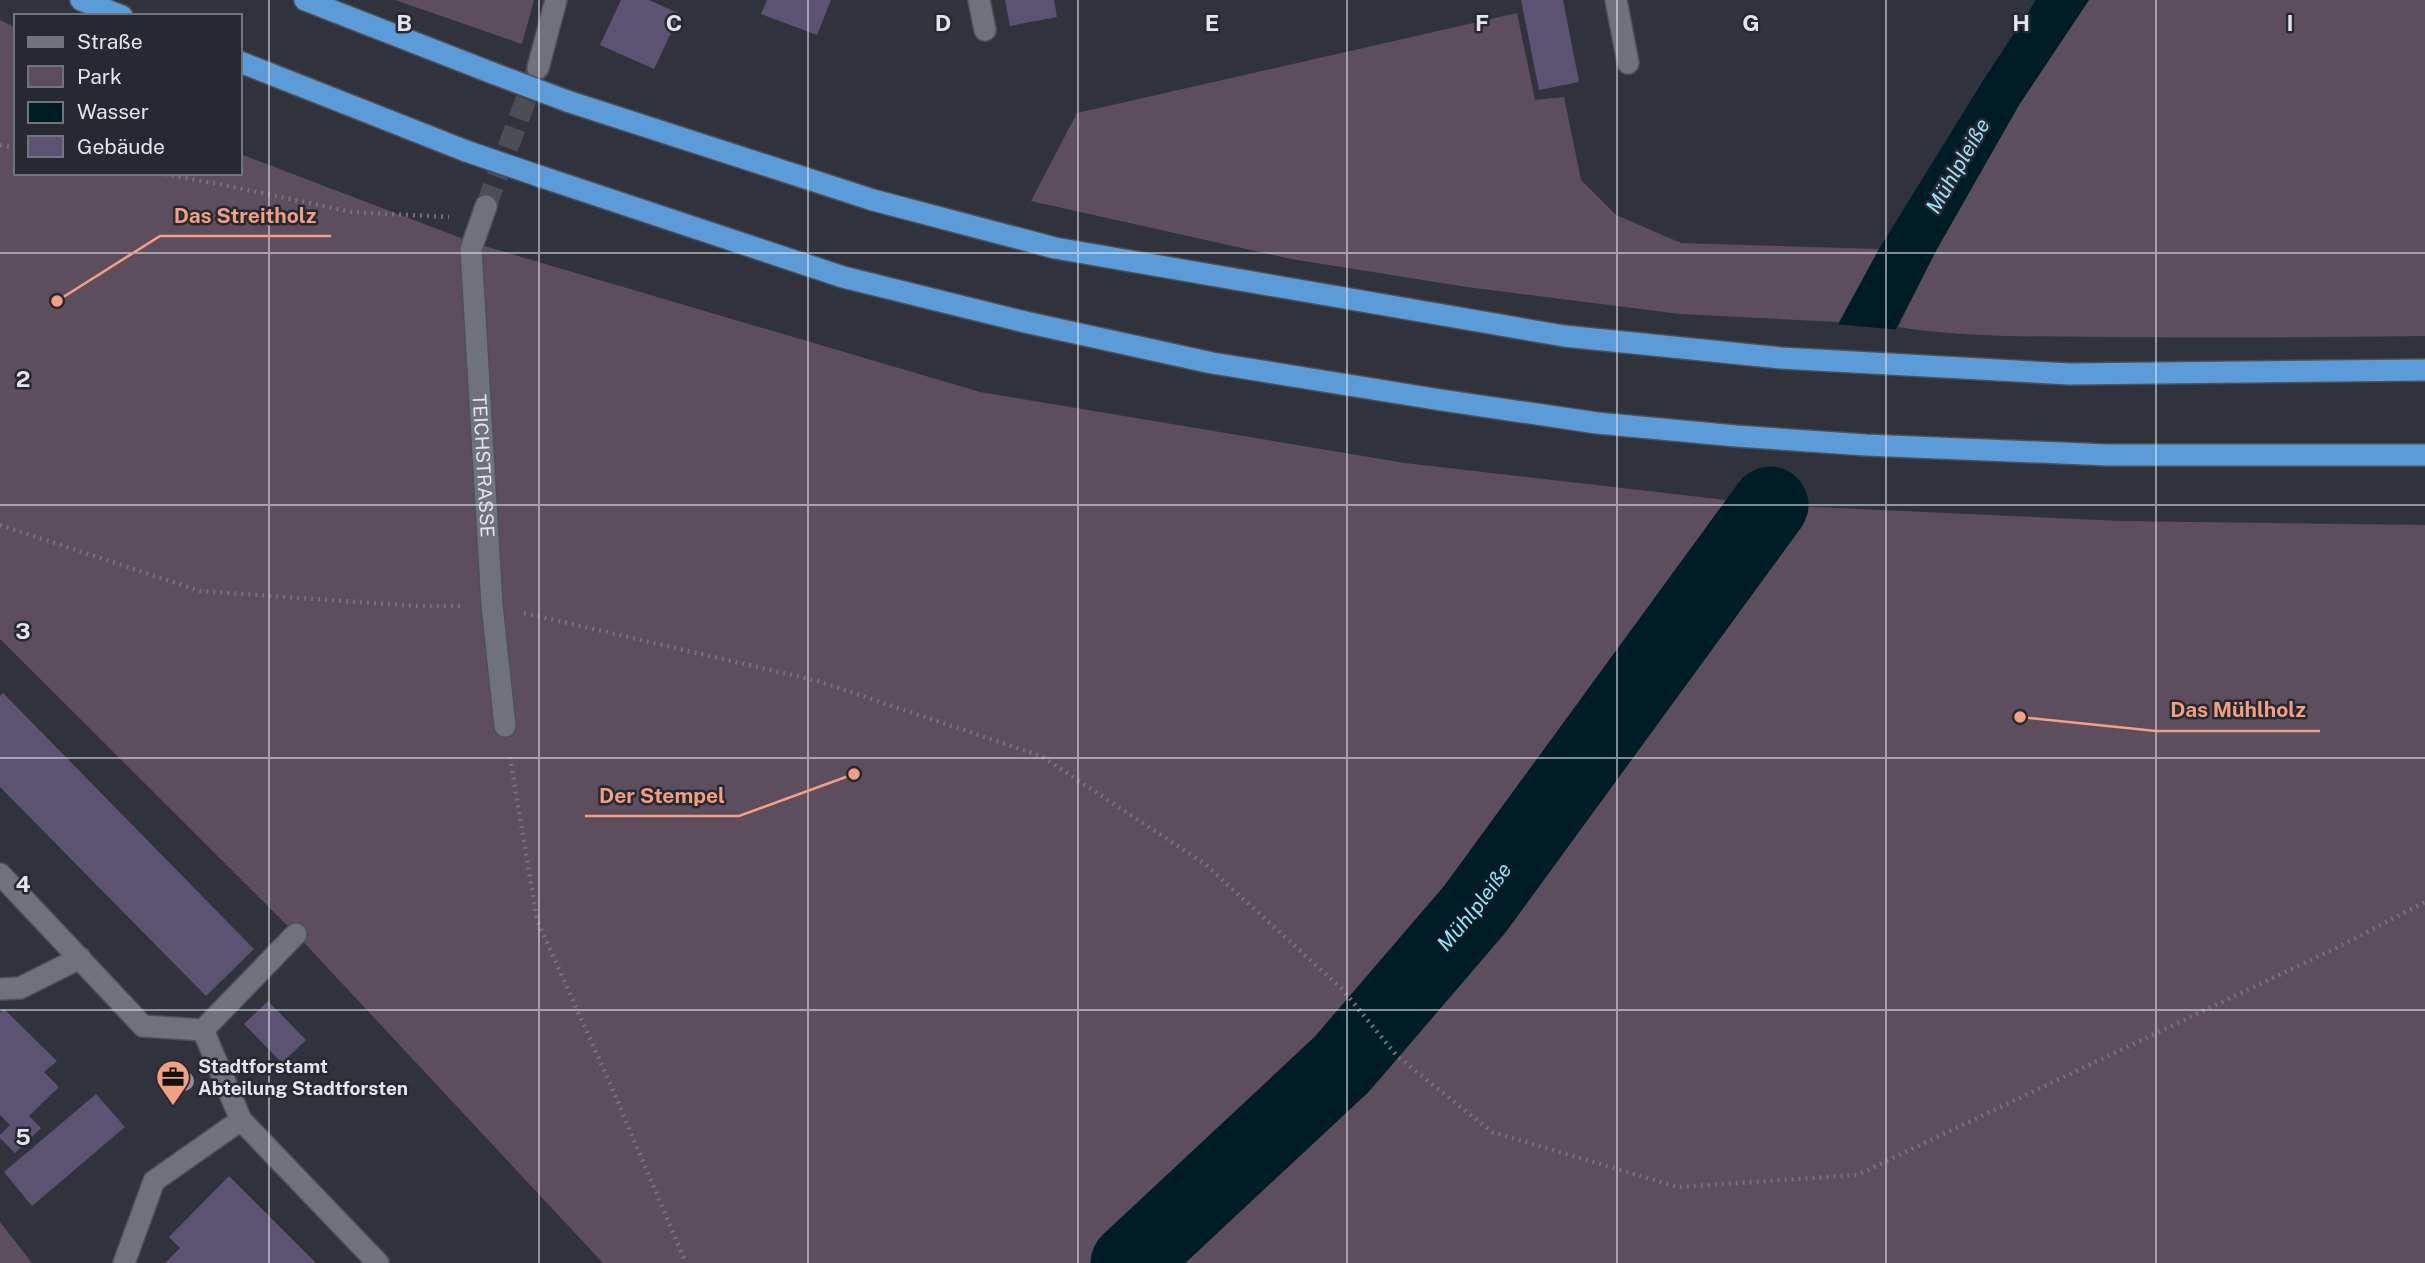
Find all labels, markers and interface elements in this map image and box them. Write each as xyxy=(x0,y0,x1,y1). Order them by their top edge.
text: B xyxy=(396,9,412,36)
text: C xyxy=(666,9,682,36)
text: D xyxy=(935,9,951,36)
text: E xyxy=(1205,9,1219,36)
text: F xyxy=(1475,9,1489,36)
text: G xyxy=(1742,9,1760,36)
text: H xyxy=(2012,9,2030,36)
text: I xyxy=(2286,9,2294,36)
legend xyxy=(14,14,242,175)
text: Straße xyxy=(77,29,143,54)
text: Park xyxy=(77,64,122,89)
text: Wasser xyxy=(77,99,149,124)
water label: Mühlpleiße xyxy=(1920,114,1995,218)
text: Gebäude xyxy=(77,134,165,159)
callout: Das Streitholz xyxy=(160,194,331,236)
text: Das Streitholz xyxy=(174,203,316,228)
text: 2 xyxy=(16,365,30,392)
street label: TEICHSTRASSE xyxy=(469,394,499,538)
text: 3 xyxy=(15,617,31,644)
callout: Das Mühlholz xyxy=(2156,689,2320,731)
text: Das Mühlholz xyxy=(2170,697,2306,722)
callout: Der Stempel xyxy=(585,774,739,816)
text: Der Stempel xyxy=(599,783,725,808)
water label: Mühlpleiße xyxy=(1432,858,1517,956)
text: 4 xyxy=(15,870,31,897)
place label: Stadtforstamt Abteilung Stadtforsten xyxy=(198,1055,408,1099)
office icon: Stadtforstamt Abteilung Stadtforsten xyxy=(154,1058,192,1107)
text: 5 xyxy=(15,1123,31,1150)

